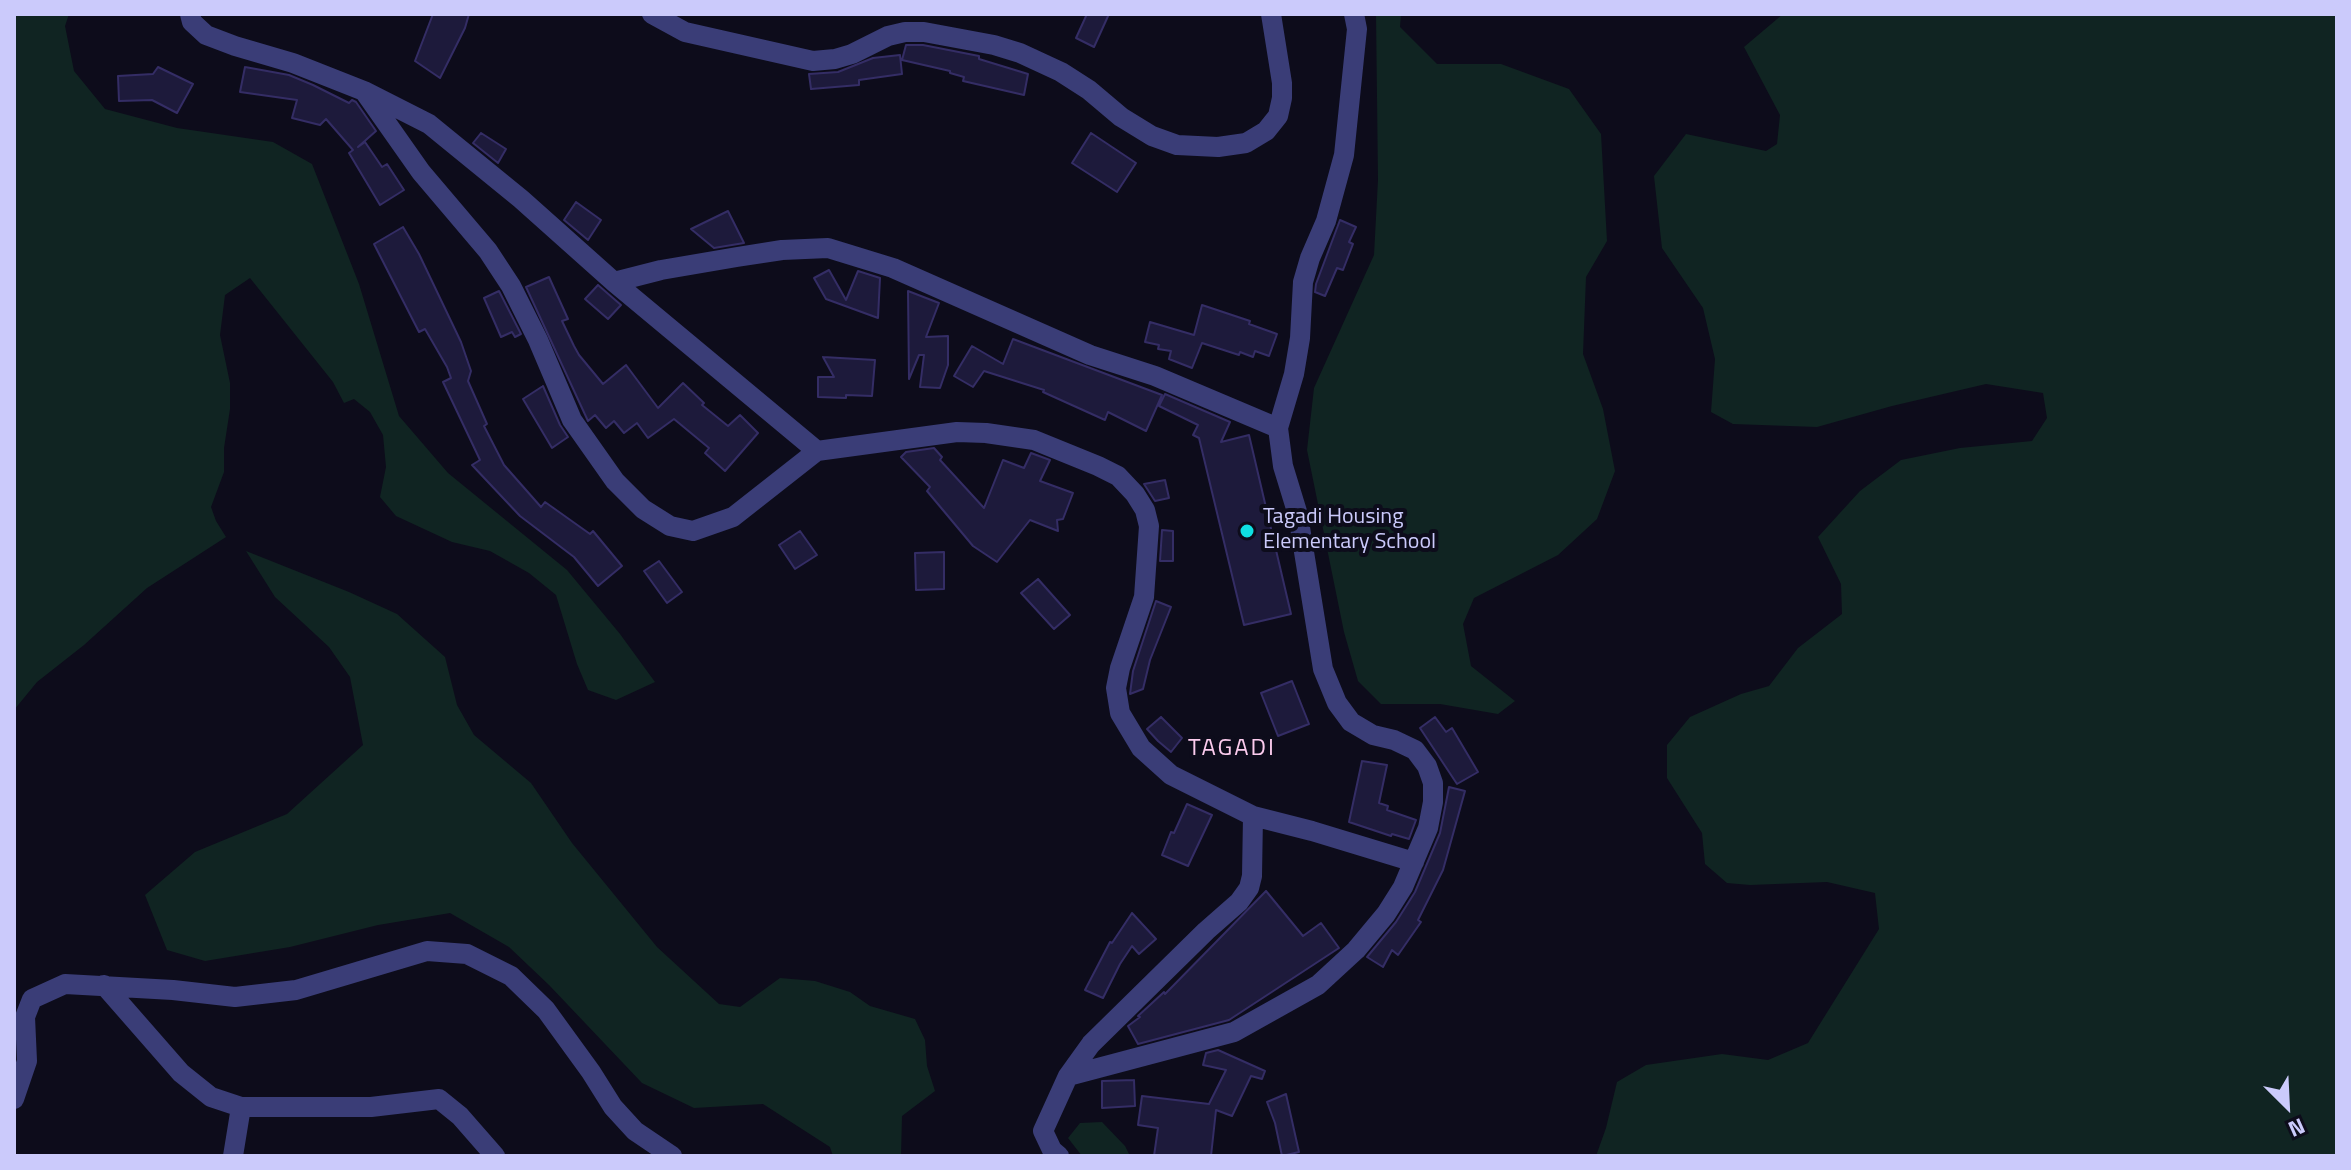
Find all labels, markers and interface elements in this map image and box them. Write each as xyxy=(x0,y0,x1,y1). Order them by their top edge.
place label: Tagadi Housing Elementary School xyxy=(1263,505,1436,556)
marker: Tagadi Housing Elementary School xyxy=(1238,522,1256,540)
district label: TAGADI xyxy=(1188,735,1276,763)
north arrow xyxy=(2247,1066,2327,1146)
text: N xyxy=(2283,1109,2311,1147)

